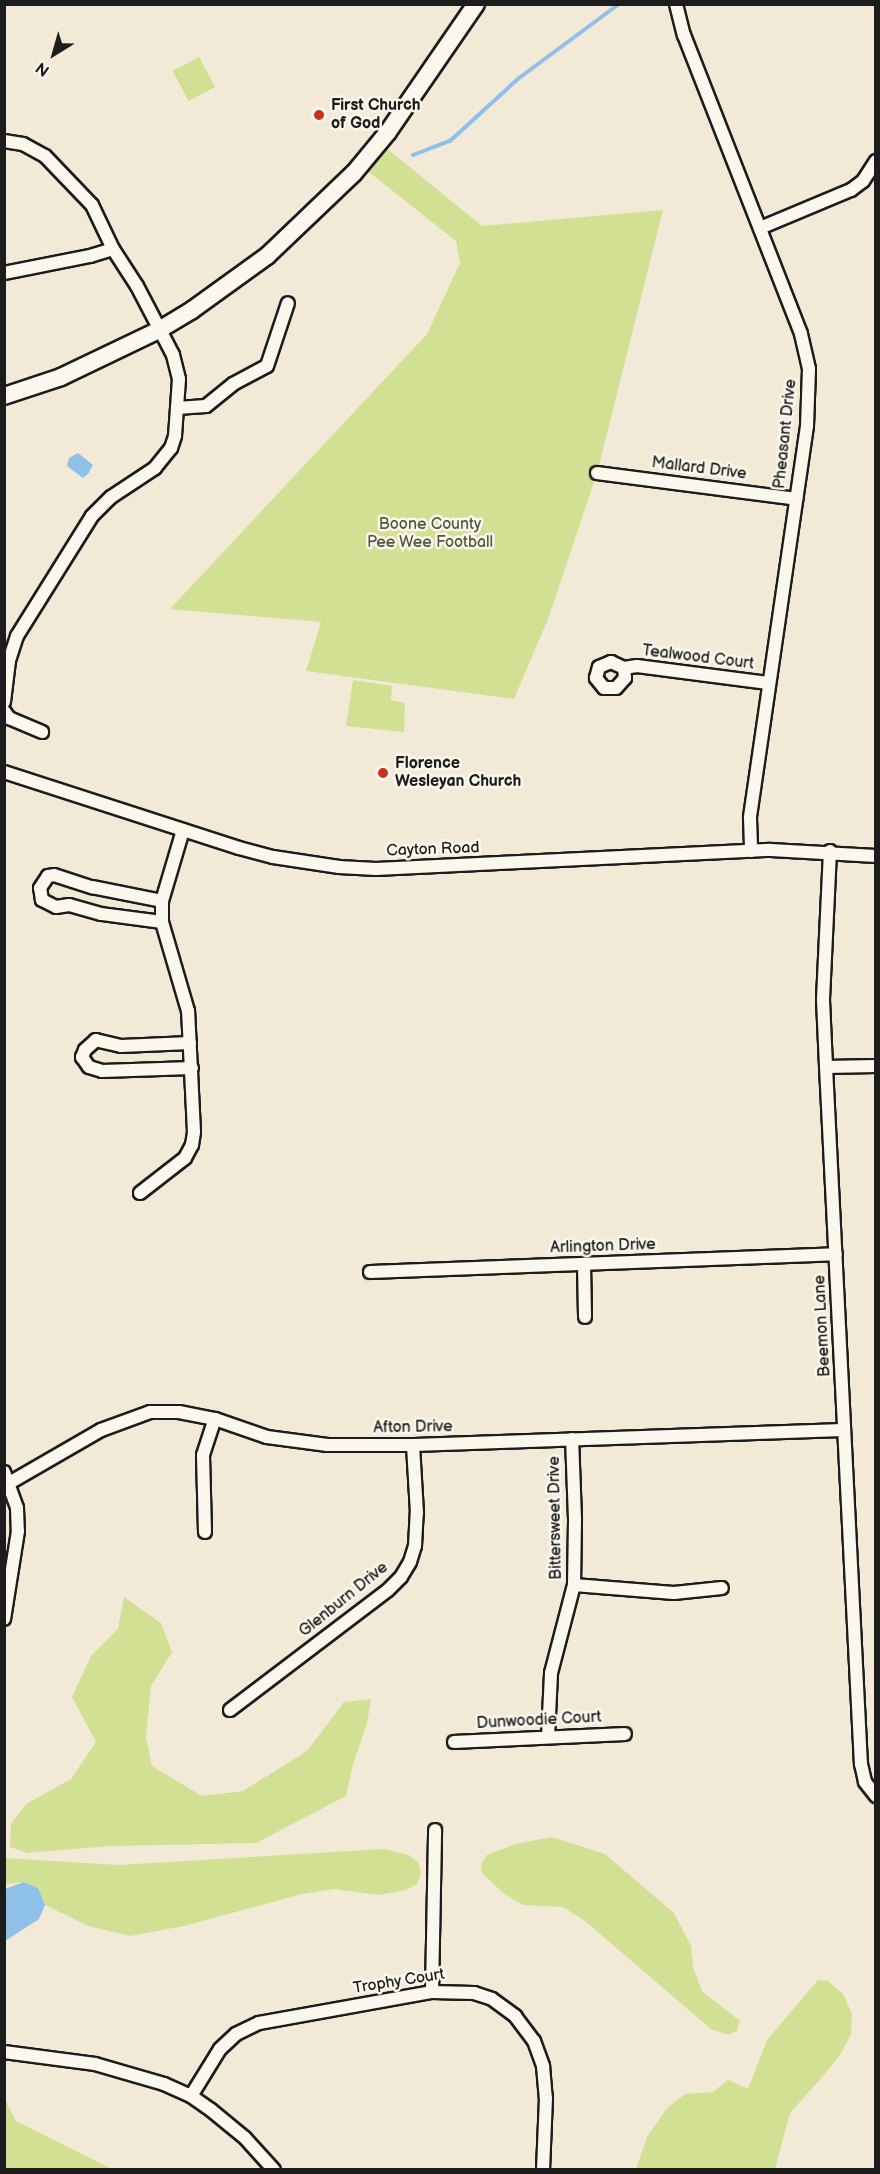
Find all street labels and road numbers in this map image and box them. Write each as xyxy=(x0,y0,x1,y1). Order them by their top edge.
street label: Pheasant Drive xyxy=(771,378,801,490)
street label: Mallard Drive xyxy=(650,454,748,484)
street label: Tealwood Court xyxy=(641,642,755,674)
street label: Cayton Road xyxy=(386,839,480,861)
street label: Arlington Drive xyxy=(550,1236,656,1258)
street label: Beemon Lane xyxy=(811,1275,835,1377)
street label: Afton Drive xyxy=(373,1418,453,1438)
street label: Bittersweet Drive xyxy=(545,1456,567,1580)
street label: Glenburn Drive xyxy=(296,1558,392,1642)
street label: Dunwoodie Court xyxy=(476,1708,602,1734)
street label: Trophy Court xyxy=(352,1965,446,1999)

